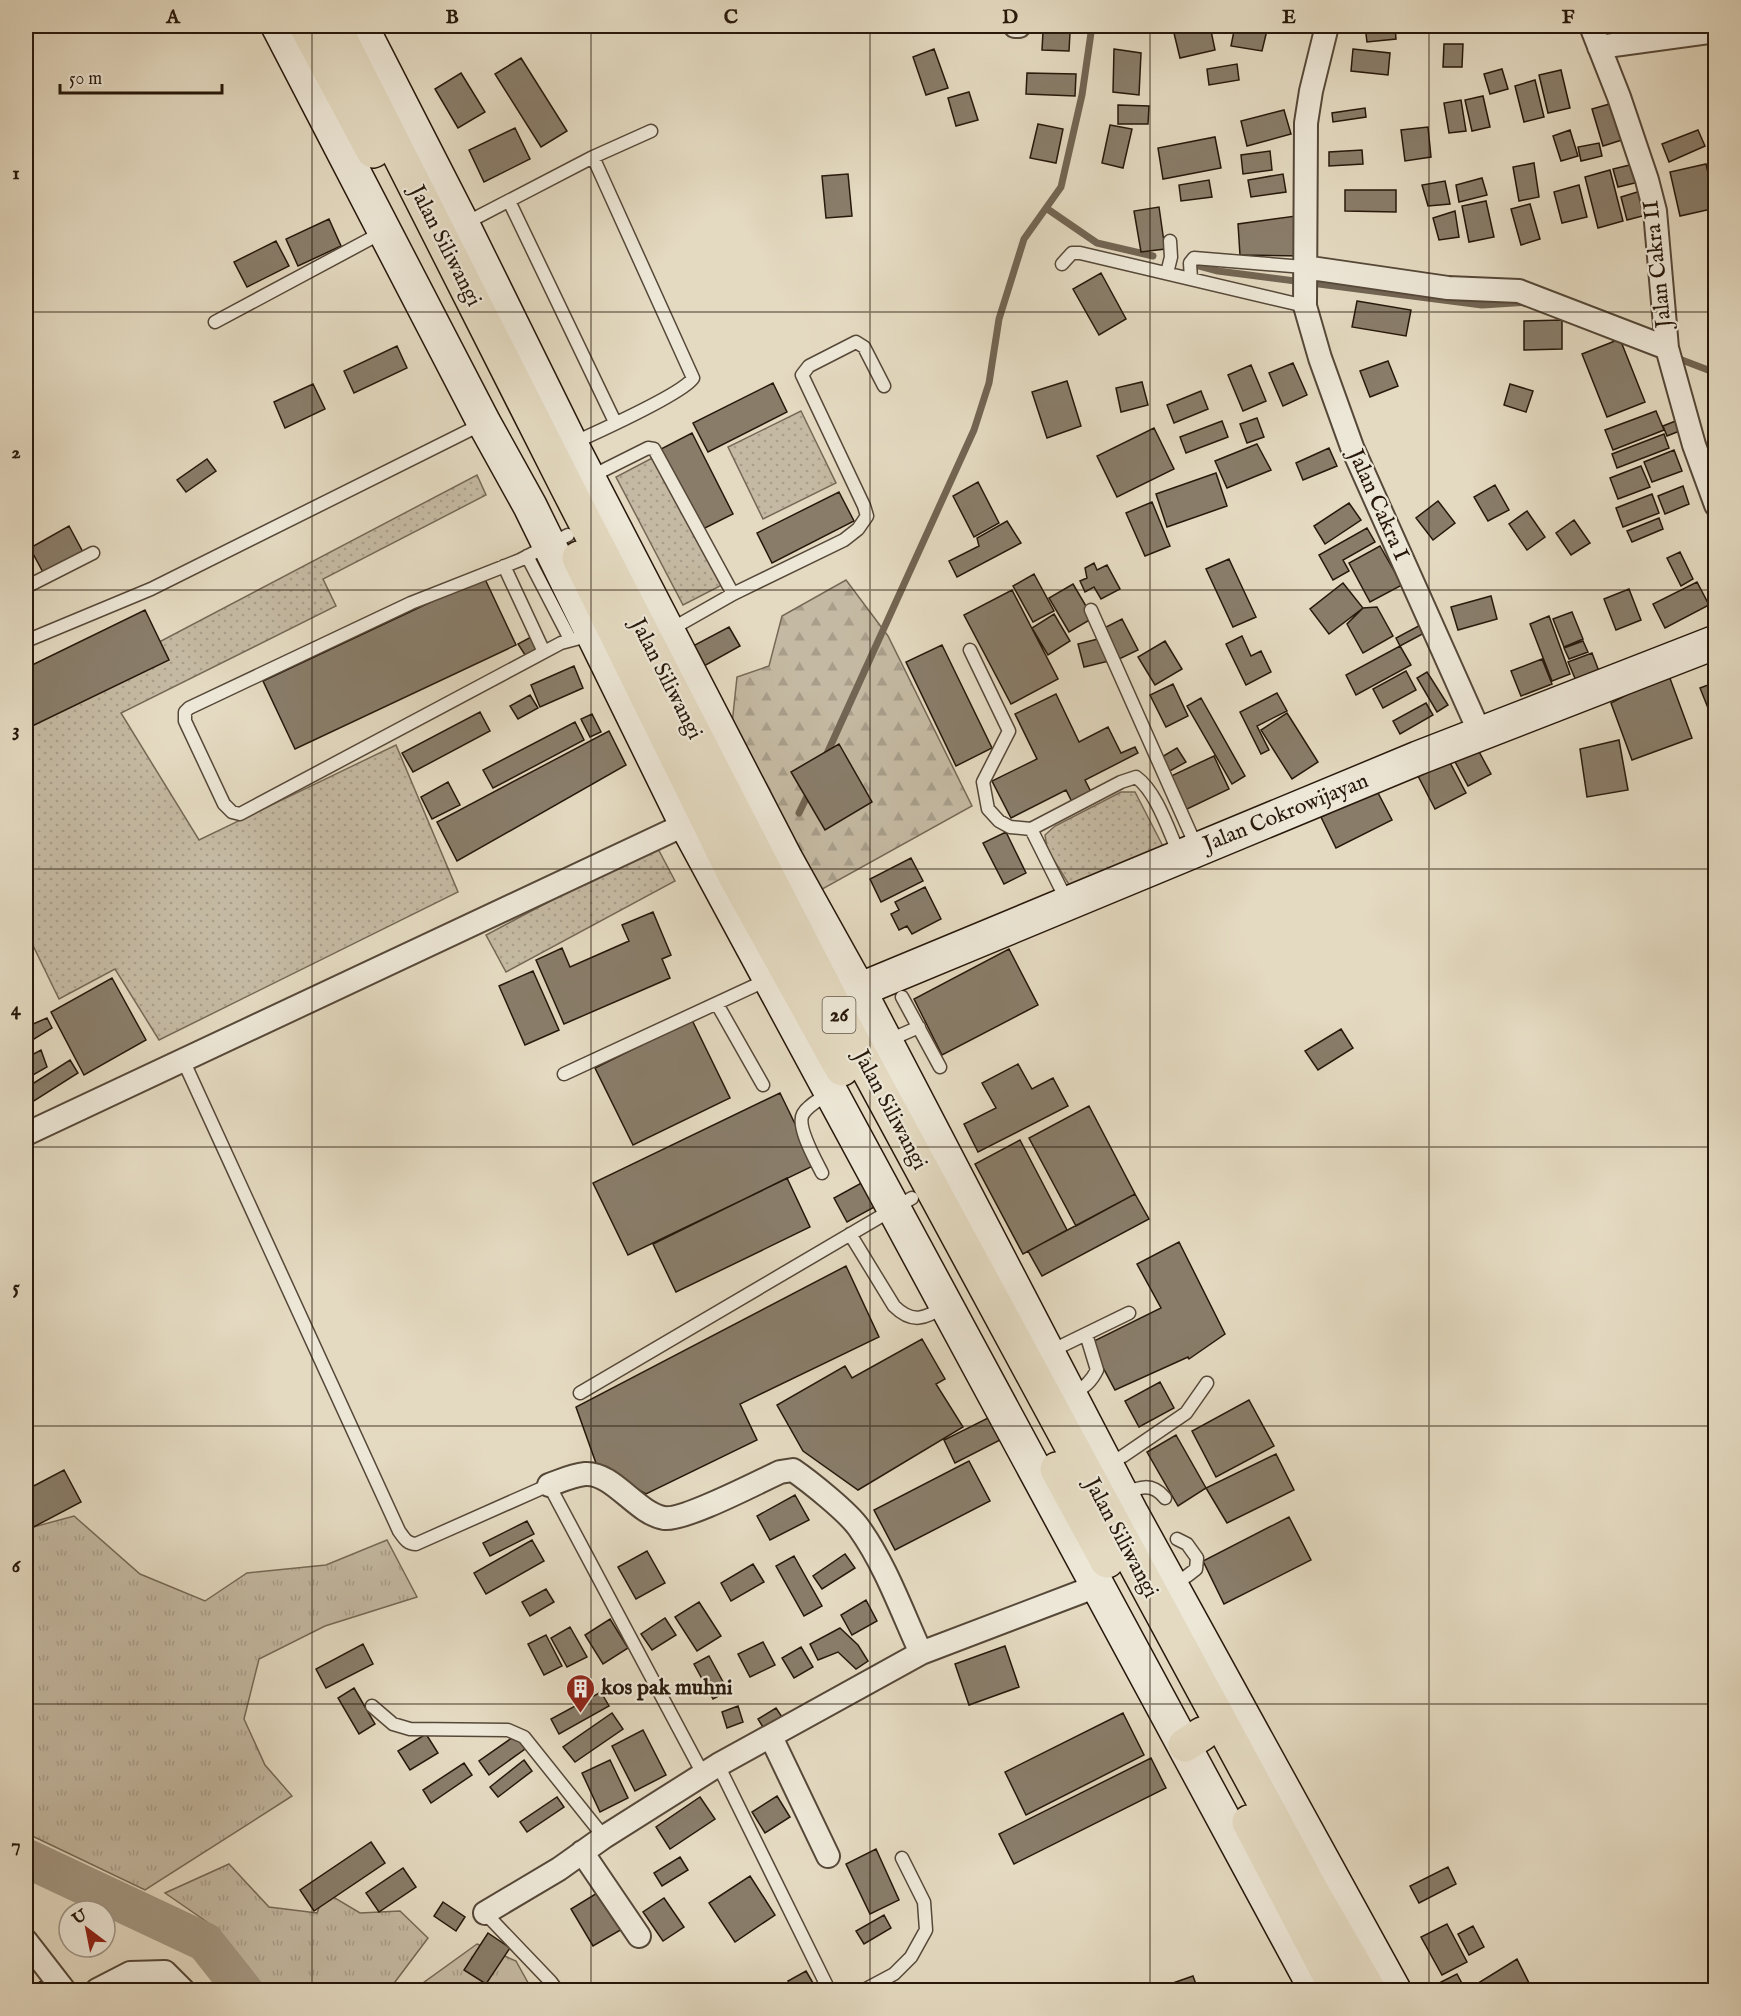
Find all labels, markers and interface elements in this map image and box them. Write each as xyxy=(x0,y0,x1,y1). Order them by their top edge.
text: A xyxy=(165,5,181,30)
text: B xyxy=(445,5,459,30)
text: C xyxy=(724,5,738,30)
text: D xyxy=(1002,5,1018,30)
text: E xyxy=(1282,5,1296,30)
text: F xyxy=(1562,5,1575,30)
scale bar xyxy=(60,57,222,95)
text: 50 m xyxy=(69,68,102,91)
text: 1 xyxy=(12,161,20,186)
street label: Jalan Siliwangi xyxy=(401,178,488,311)
street label: Jalan Cakra II xyxy=(1637,199,1679,332)
text: 2 xyxy=(11,440,21,465)
street label: Jalan Cakra I xyxy=(1340,442,1415,565)
street label: Jalan Siliwangi xyxy=(622,611,709,744)
text: 3 xyxy=(12,718,20,743)
street label: Jalan Cokrowijayan xyxy=(1197,767,1373,860)
text: 4 xyxy=(11,997,22,1022)
road number: 26 xyxy=(822,997,856,1033)
street label: Jalan Siliwangi xyxy=(845,1042,933,1175)
text: 5 xyxy=(12,1275,20,1300)
street label: Jalan Siliwangi xyxy=(1076,1470,1164,1603)
text: 6 xyxy=(12,1554,22,1579)
building icon: kos pak muhni xyxy=(564,1672,596,1714)
place label: kos pak muhni xyxy=(600,1674,733,1702)
text: 7 xyxy=(11,1833,21,1858)
north arrow xyxy=(57,1899,117,1959)
text: U xyxy=(68,1906,92,1931)

